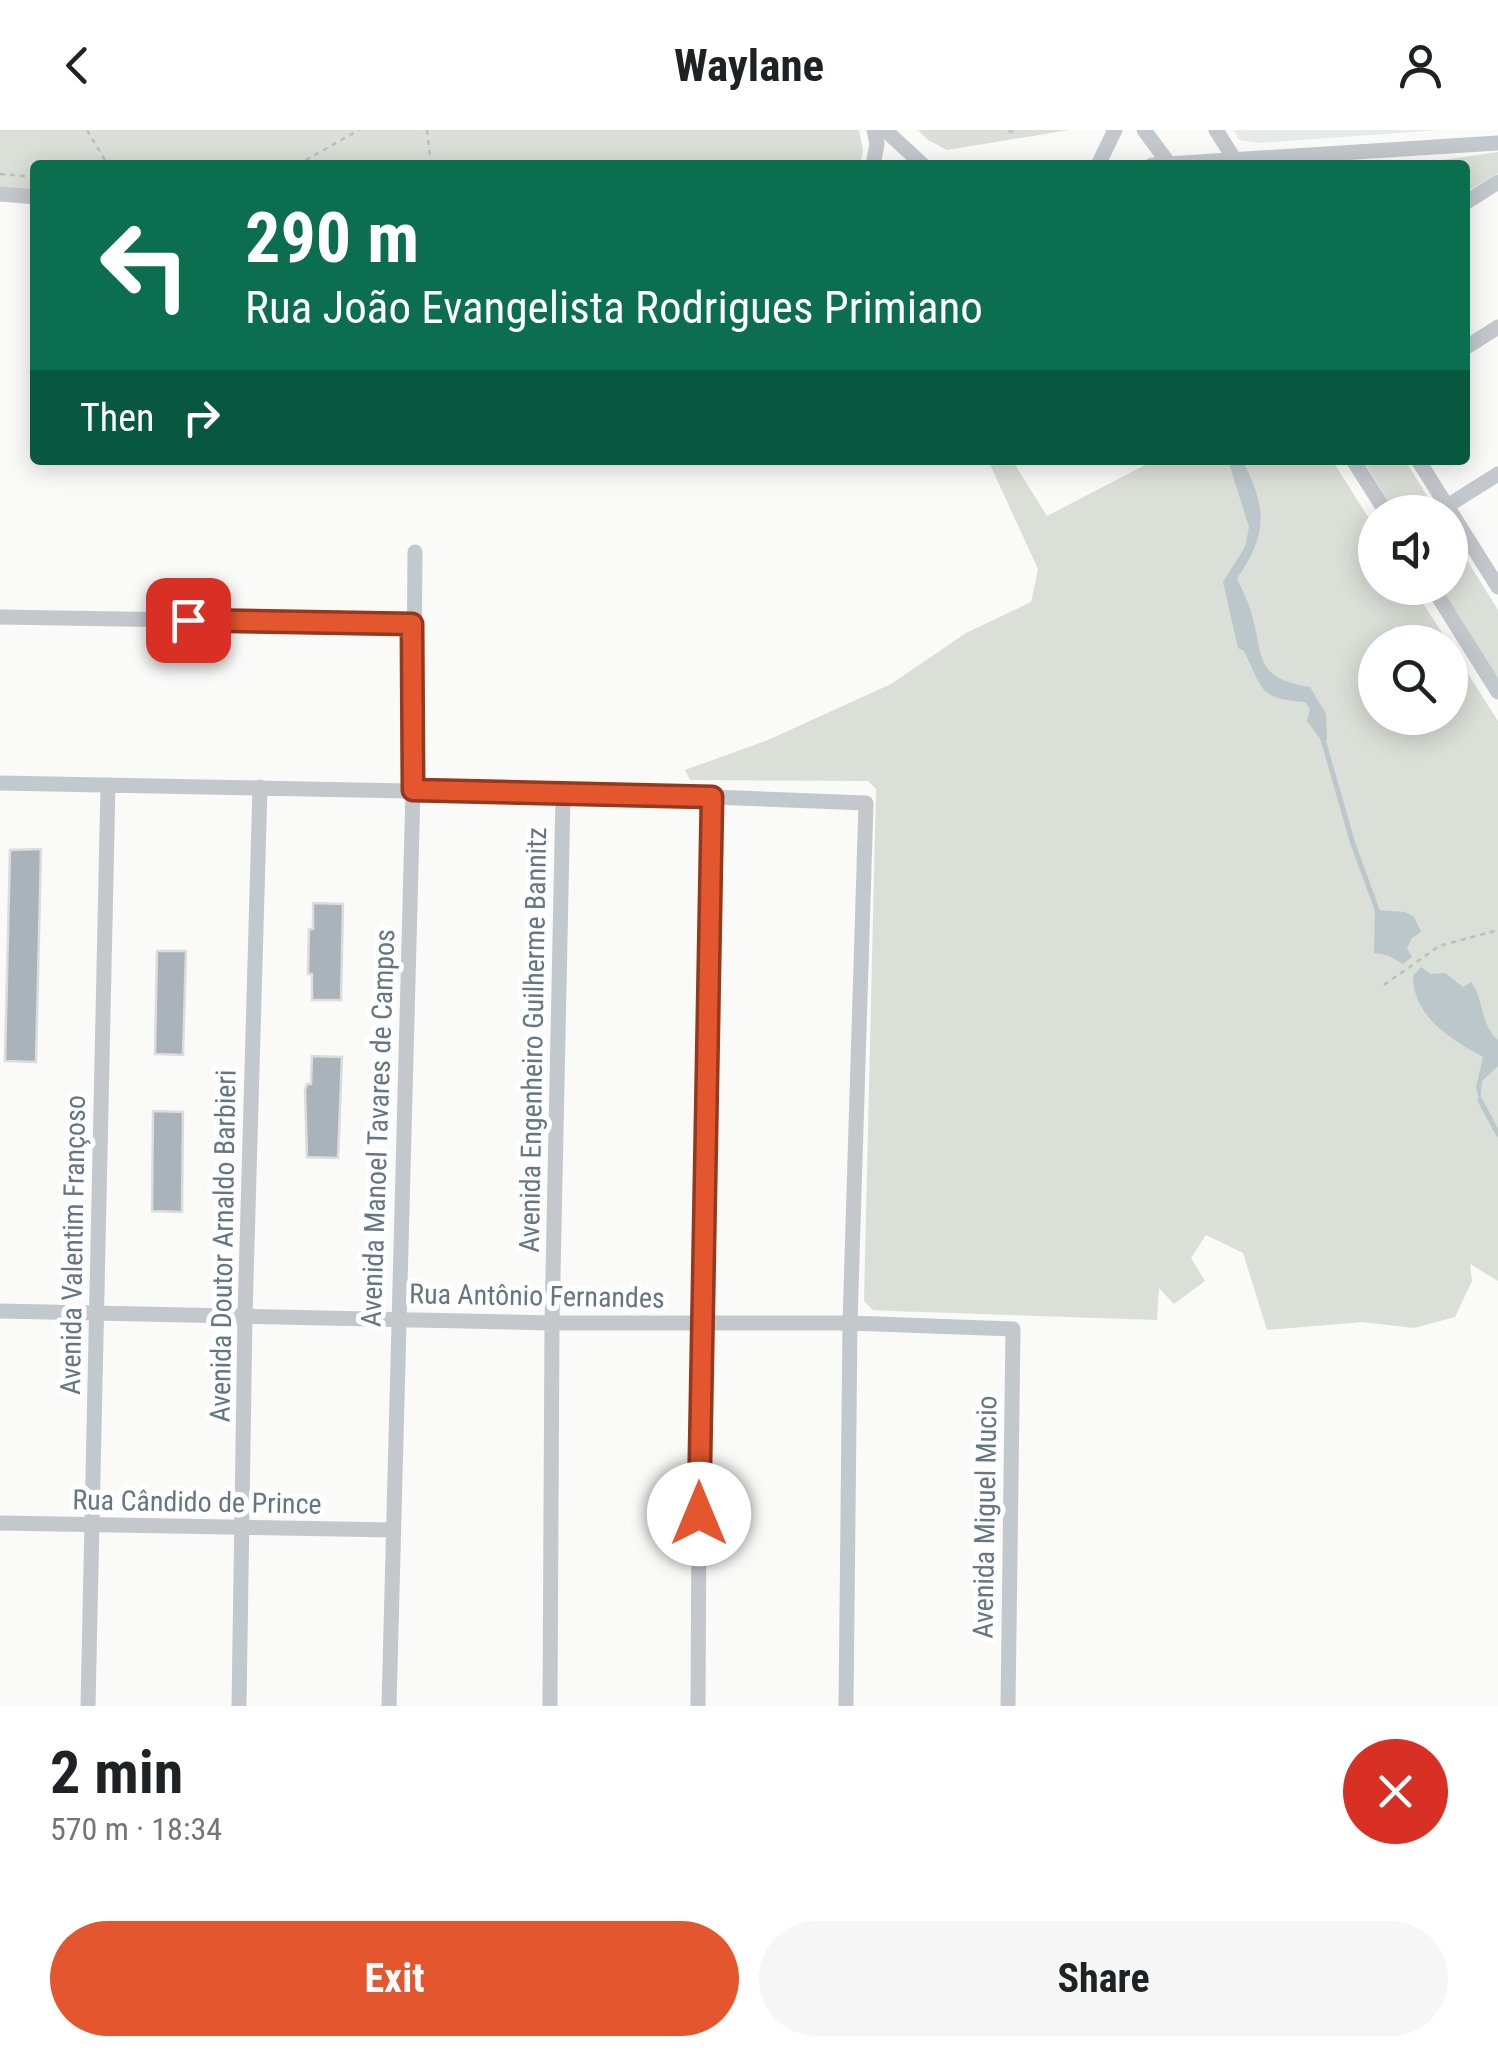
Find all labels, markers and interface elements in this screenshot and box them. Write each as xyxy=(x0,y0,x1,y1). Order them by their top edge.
icon: back xyxy=(50,38,105,93)
icon: person xyxy=(1393,38,1448,93)
text: Waylane xyxy=(674,39,824,92)
text: 290 m xyxy=(245,197,419,279)
icon: left xyxy=(80,200,210,330)
text: Rua João Evangelista Rodrigues Primiano xyxy=(245,281,983,334)
icon: right xyxy=(174,390,229,445)
text: Then xyxy=(80,396,154,440)
map controls xyxy=(1358,495,1468,735)
button: sound xyxy=(1358,495,1468,605)
pin xyxy=(146,578,231,663)
icon: arrive xyxy=(161,593,216,648)
button: search xyxy=(1358,625,1468,735)
street label: Avenida Engenheiro Guilherme Bannitz xyxy=(513,827,553,1253)
street label: Avenida Manoel Tavares de Campos xyxy=(355,928,401,1328)
street label: Avenida Doutor Arnaldo Barbieri xyxy=(203,1069,243,1423)
street label: Avenida Valentim Françoso xyxy=(54,1095,92,1395)
street label: Rua Antônio Fernandes xyxy=(409,1277,665,1315)
street label: Avenida Miguel Mucio xyxy=(966,1395,1004,1639)
position arrow xyxy=(647,1462,751,1566)
street label: Rua Cândido de Prince xyxy=(72,1483,322,1521)
text: 2 min xyxy=(50,1737,183,1808)
button: close xyxy=(1343,1739,1448,1844)
text: 570 m · 18:34 xyxy=(50,1810,222,1848)
button: Exit xyxy=(50,1921,739,2036)
button: Share xyxy=(759,1921,1448,2036)

